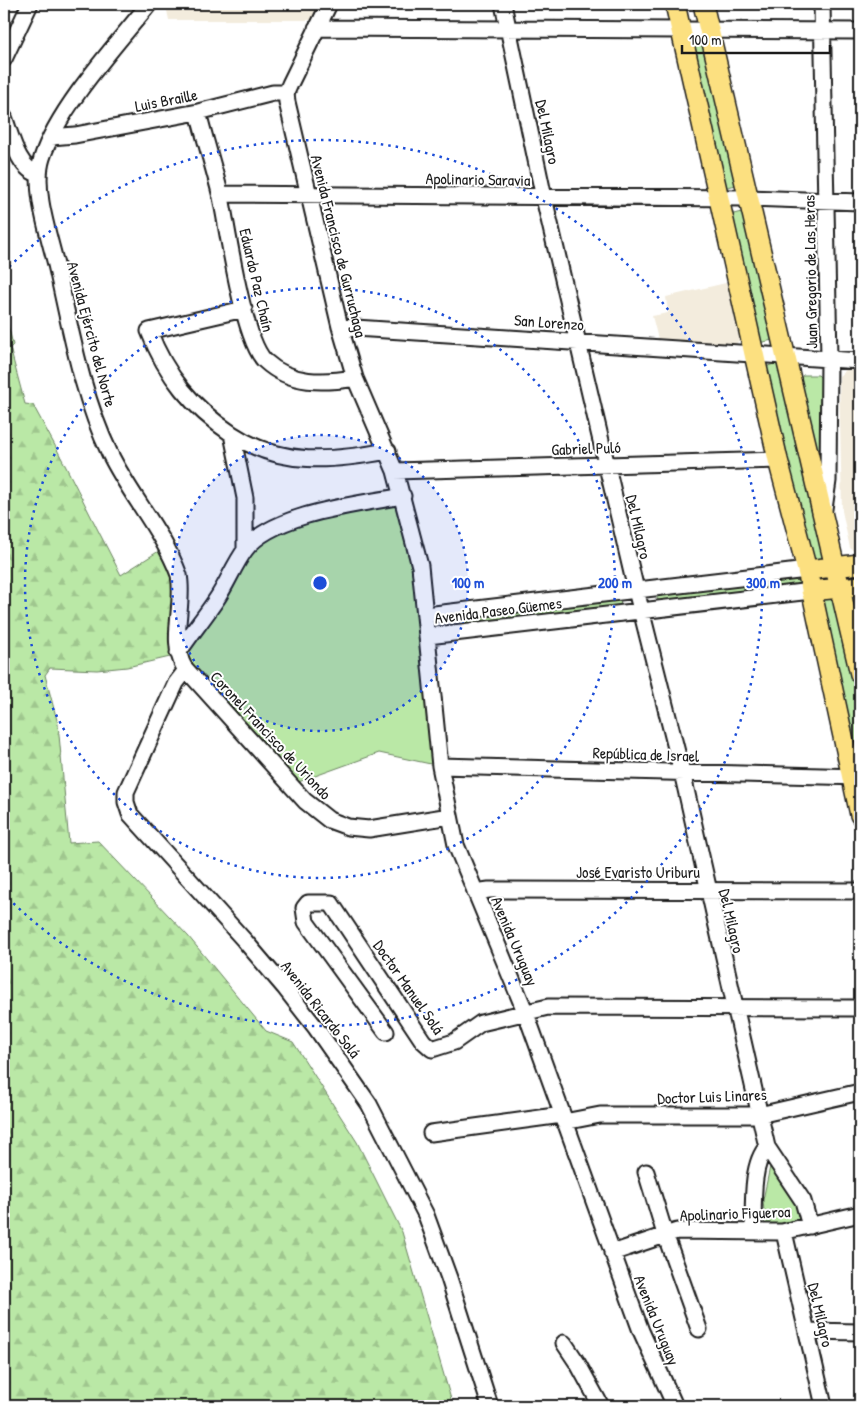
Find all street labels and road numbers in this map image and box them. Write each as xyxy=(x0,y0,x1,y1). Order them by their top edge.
street label: Luis Braille xyxy=(133,83,200,117)
street label: Del Milagro xyxy=(530,98,566,167)
street label: Avenida Francisco de Gurruchaga xyxy=(306,153,372,339)
street label: Apolinario Saravia xyxy=(426,167,530,191)
street label: Juan Gregorio de Las Heras xyxy=(798,195,822,349)
street label: Eduardo Paz Chaín xyxy=(234,226,280,334)
street label: Avenida Ejército del Norte xyxy=(62,259,122,410)
street label: San Lorenzo xyxy=(513,309,585,335)
street label: Gabriel Puló xyxy=(551,436,622,460)
street label: Del Milagro xyxy=(621,493,657,562)
street label: Avenida Paseo Güemes xyxy=(433,591,563,629)
street label: Coronel Francisco de Uriondo xyxy=(205,666,337,805)
street label: República de Israel xyxy=(592,741,700,767)
street label: José Evaristo Uriburu xyxy=(576,861,701,883)
street label: Del Milagro xyxy=(714,887,750,956)
street label: Avenida Uruguay xyxy=(486,893,544,989)
street label: Doctor Manuel Solá xyxy=(368,936,450,1038)
street label: Avenida Ricardo Solá xyxy=(276,956,366,1062)
street label: Doctor Luis Linares xyxy=(657,1083,767,1109)
street label: Apolinario Figueroa xyxy=(679,1200,791,1226)
street label: Avenida Uruguay xyxy=(629,1272,685,1369)
street label: Del Milagro xyxy=(803,1281,839,1350)

